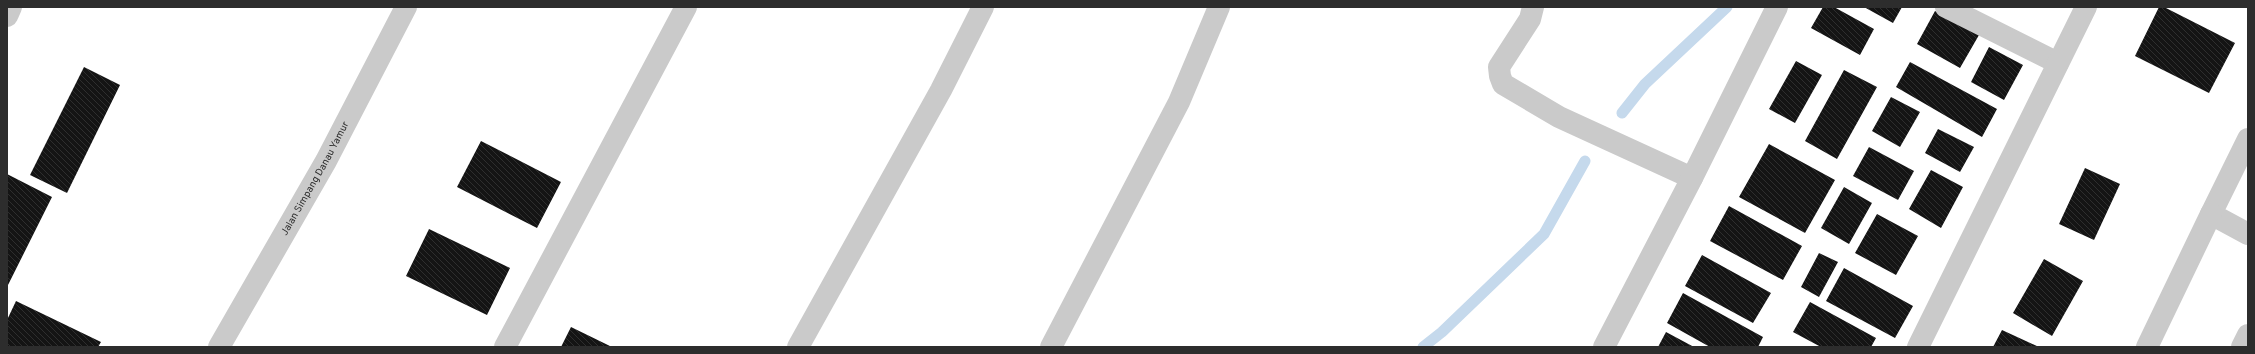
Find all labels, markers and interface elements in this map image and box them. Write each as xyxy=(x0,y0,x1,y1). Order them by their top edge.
street label: Jalan Simpang Danau Yamur xyxy=(278,119,352,238)

